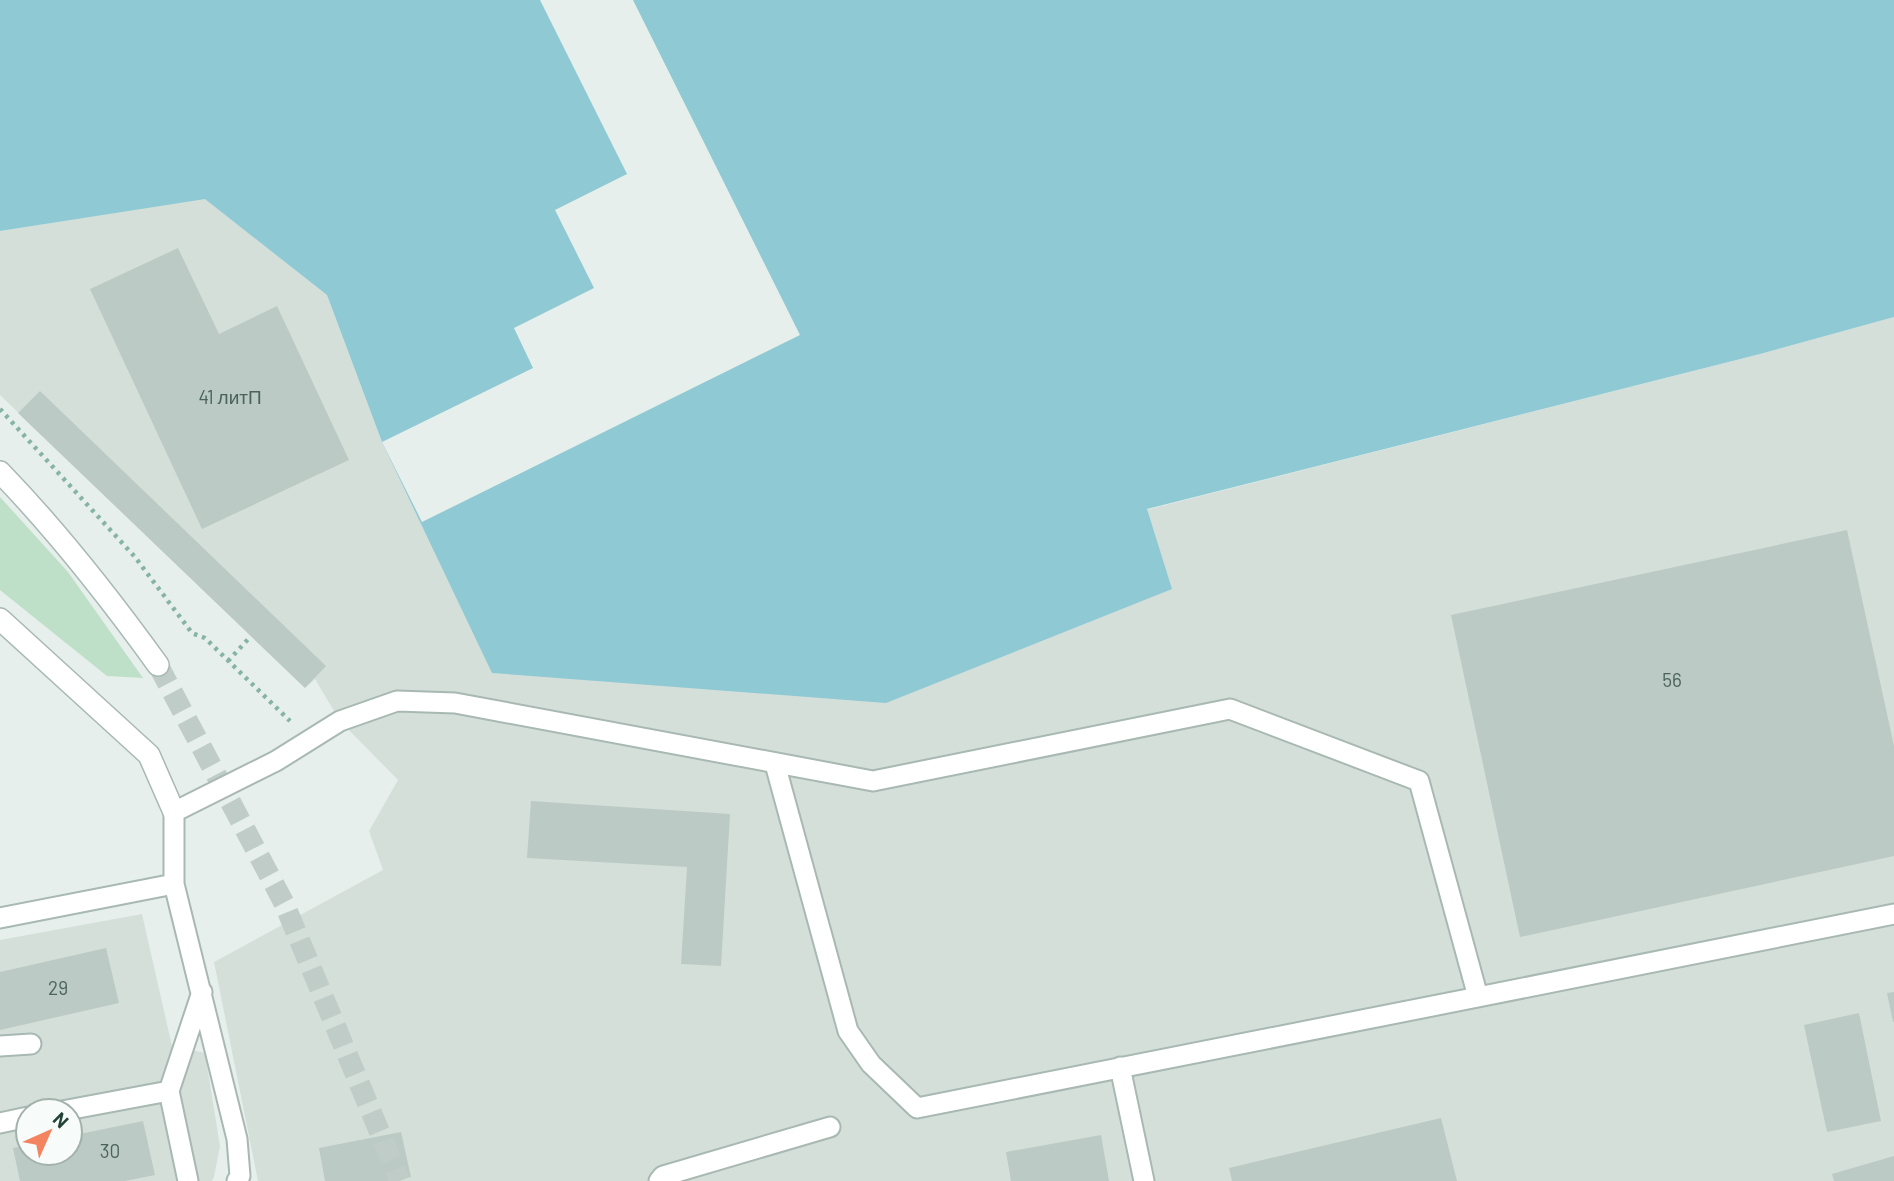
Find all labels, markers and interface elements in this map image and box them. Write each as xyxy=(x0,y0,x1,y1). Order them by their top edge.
house number: 41 литП xyxy=(198,385,262,408)
house number: 56 xyxy=(1662,668,1682,691)
house number: 29 xyxy=(48,976,68,999)
north arrow xyxy=(14,1097,84,1167)
text: N xyxy=(49,1107,74,1132)
house number: 30 xyxy=(100,1139,120,1162)

